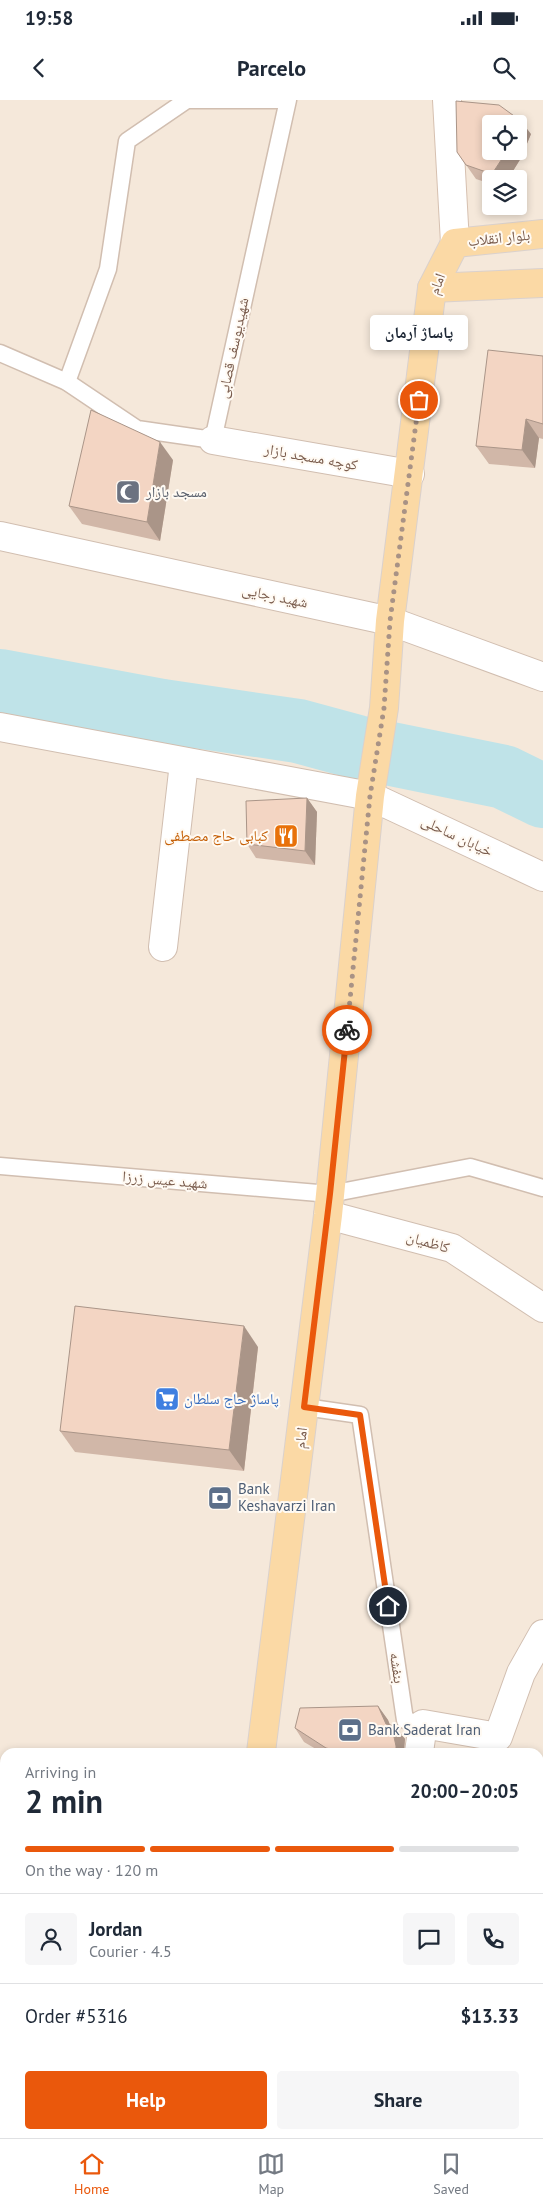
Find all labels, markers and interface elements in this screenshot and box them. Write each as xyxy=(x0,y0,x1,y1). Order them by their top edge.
text: 19:58 xyxy=(25,6,73,30)
icon: back xyxy=(25,54,53,82)
text: Parcelo xyxy=(237,54,306,82)
icon: search xyxy=(490,54,518,82)
map controls xyxy=(482,115,527,215)
button: locate xyxy=(482,115,527,160)
button: layers xyxy=(482,170,527,215)
street label: بلوار انقلاب xyxy=(467,225,531,250)
street label: امام xyxy=(424,270,450,298)
street label: شهیدیوسف قصابی xyxy=(213,296,253,400)
callout: پاساژ آرمان xyxy=(370,315,468,350)
text: پاساژ آرمان xyxy=(385,322,453,342)
pin xyxy=(398,379,440,421)
icon: bag xyxy=(405,386,433,414)
street label: کوچه مسجد بازار xyxy=(262,439,359,474)
mosque icon: مسجد بازار xyxy=(115,479,141,505)
place label: مسجد بازار xyxy=(145,482,207,501)
street label: شهید رجایی xyxy=(240,579,310,613)
street label: خیابان ساحلی xyxy=(418,811,496,861)
restaurant icon: کبابی حاج مصطفی xyxy=(273,823,299,849)
place label: کبابی حاج مصطفی xyxy=(164,826,268,846)
courier xyxy=(322,1005,372,1055)
icon: bike xyxy=(333,1016,361,1044)
street label: شهید عیس زرزا xyxy=(122,1166,208,1194)
street label: کاظمیان xyxy=(404,1226,452,1258)
supermarket icon: پاساژ حاج سلطان xyxy=(154,1386,180,1412)
place label: پاساژ حاج سلطان xyxy=(184,1389,279,1409)
street label: امام xyxy=(290,1426,312,1450)
place label: Bank Keshavarzi Iran xyxy=(238,1479,336,1515)
bank icon: Bank Keshavarzi Iran xyxy=(207,1485,233,1511)
pin xyxy=(367,1585,409,1627)
icon: home xyxy=(374,1592,402,1620)
street label: بنفشه xyxy=(386,1651,409,1685)
bank icon: Bank Saderat Iran xyxy=(337,1717,363,1743)
place label: Bank Saderat Iran xyxy=(368,1720,481,1739)
text: Arriving in xyxy=(25,1762,96,1782)
text: 20:00–20:05 xyxy=(410,1779,519,1803)
text: 2 min xyxy=(25,1780,103,1822)
text: On the way · 120 m xyxy=(25,1860,158,1880)
button: person xyxy=(25,1913,77,1965)
button: chat xyxy=(403,1913,455,1965)
button: phone xyxy=(467,1913,519,1965)
text: Jordan xyxy=(89,1917,142,1941)
text: Courier · 4.5 xyxy=(89,1941,172,1961)
text: Order #5316 xyxy=(25,2004,128,2028)
text: $13.33 xyxy=(460,2004,519,2028)
button: Help xyxy=(25,2071,267,2129)
button: Share xyxy=(277,2071,519,2129)
tab: Home xyxy=(74,2150,109,2198)
tab: Map xyxy=(257,2150,285,2198)
tab: Saved xyxy=(433,2150,469,2198)

